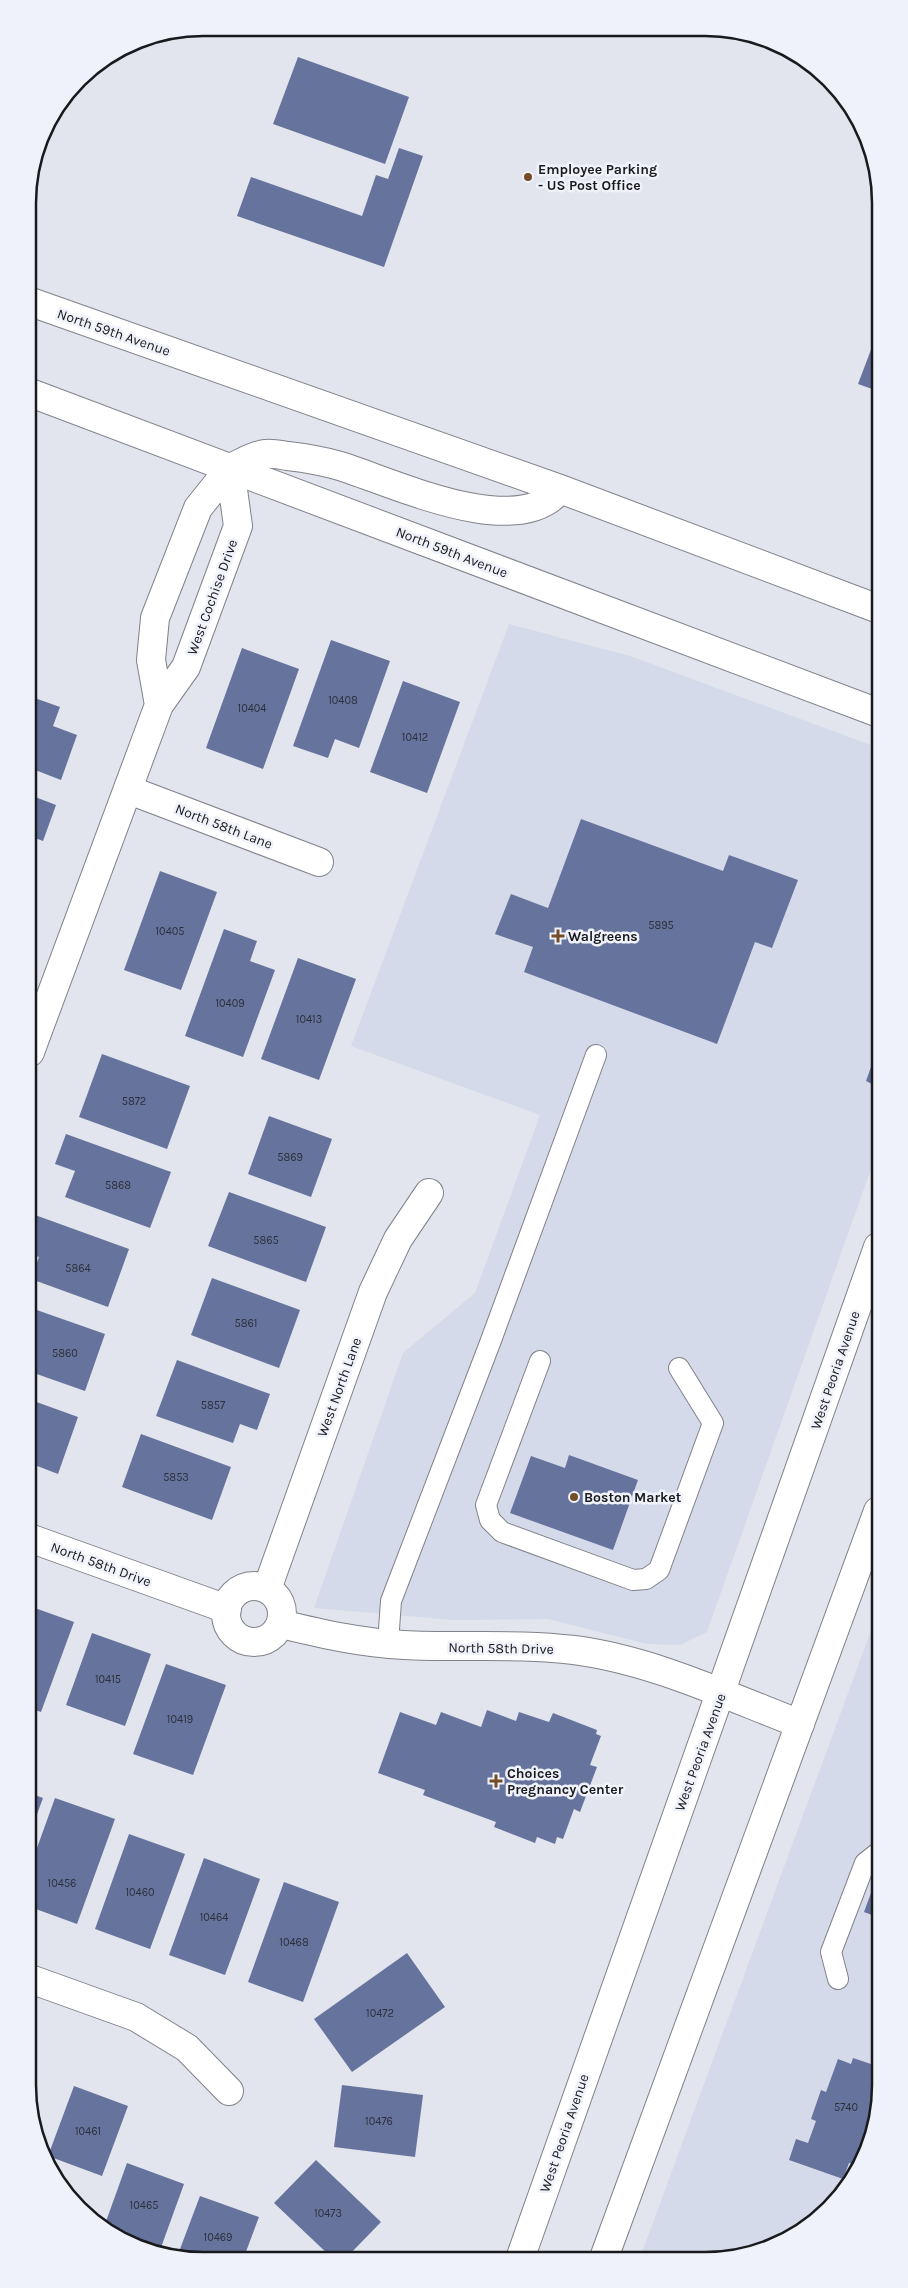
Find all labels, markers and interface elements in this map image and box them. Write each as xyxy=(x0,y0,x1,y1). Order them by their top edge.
place label: Employee Parking - US Post Office xyxy=(538,161,657,194)
marker: Employee Parking - US Post Office xyxy=(522,171,534,183)
street label: North 59th Avenue xyxy=(55,305,173,360)
street label: North 59th Avenue xyxy=(393,523,510,582)
street label: West Cochise Drive xyxy=(184,537,241,657)
house number: 10408 xyxy=(328,694,358,707)
house number: 10404 xyxy=(238,702,266,715)
house number: 10412 xyxy=(402,731,428,744)
street label: North 58th Lane xyxy=(173,800,275,853)
house number: 5895 xyxy=(648,919,674,932)
house number: 10405 xyxy=(155,925,185,938)
place label: Walgreens xyxy=(568,928,638,945)
marker: Walgreens xyxy=(552,930,564,942)
house number: 10409 xyxy=(215,997,245,1010)
house number: 10413 xyxy=(296,1013,322,1026)
house number: 5872 xyxy=(122,1095,146,1108)
house number: 5869 xyxy=(277,1151,303,1164)
house number: 5868 xyxy=(105,1179,131,1192)
house number: 5865 xyxy=(253,1234,279,1247)
house number: 5864 xyxy=(65,1262,91,1275)
street label: West Peoria Avenue xyxy=(807,1309,864,1432)
house number: 5861 xyxy=(235,1317,257,1330)
street label: West North Lane xyxy=(314,1335,365,1439)
house number: 5860 xyxy=(52,1347,78,1360)
house number: 5857 xyxy=(201,1399,225,1412)
house number: 5853 xyxy=(163,1471,189,1484)
place label: Boston Market xyxy=(584,1489,682,1506)
marker: Boston Market xyxy=(568,1491,580,1503)
street label: North 58th Drive xyxy=(48,1538,153,1591)
street label: North 58th Drive xyxy=(448,1639,554,1658)
house number: 10415 xyxy=(95,1673,121,1686)
street label: West Peoria Avenue xyxy=(671,1691,730,1813)
house number: 10419 xyxy=(167,1713,193,1726)
place label: Choices Pregnancy Center xyxy=(507,1765,624,1798)
marker: Choices Pregnancy Center xyxy=(489,1774,503,1788)
house number: 10456 xyxy=(48,1877,76,1890)
house number: 10460 xyxy=(125,1886,155,1899)
house number: 10464 xyxy=(200,1911,228,1924)
house number: 10468 xyxy=(279,1936,309,1949)
house number: 10472 xyxy=(366,2007,394,2020)
street label: West Peoria Avenue xyxy=(536,2072,593,2195)
house number: 5740 xyxy=(834,2101,858,2114)
house number: 10476 xyxy=(365,2115,393,2128)
house number: 10461 xyxy=(75,2125,101,2138)
house number: 10465 xyxy=(130,2199,158,2212)
house number: 10473 xyxy=(314,2207,342,2220)
house number: 10469 xyxy=(204,2231,233,2244)

